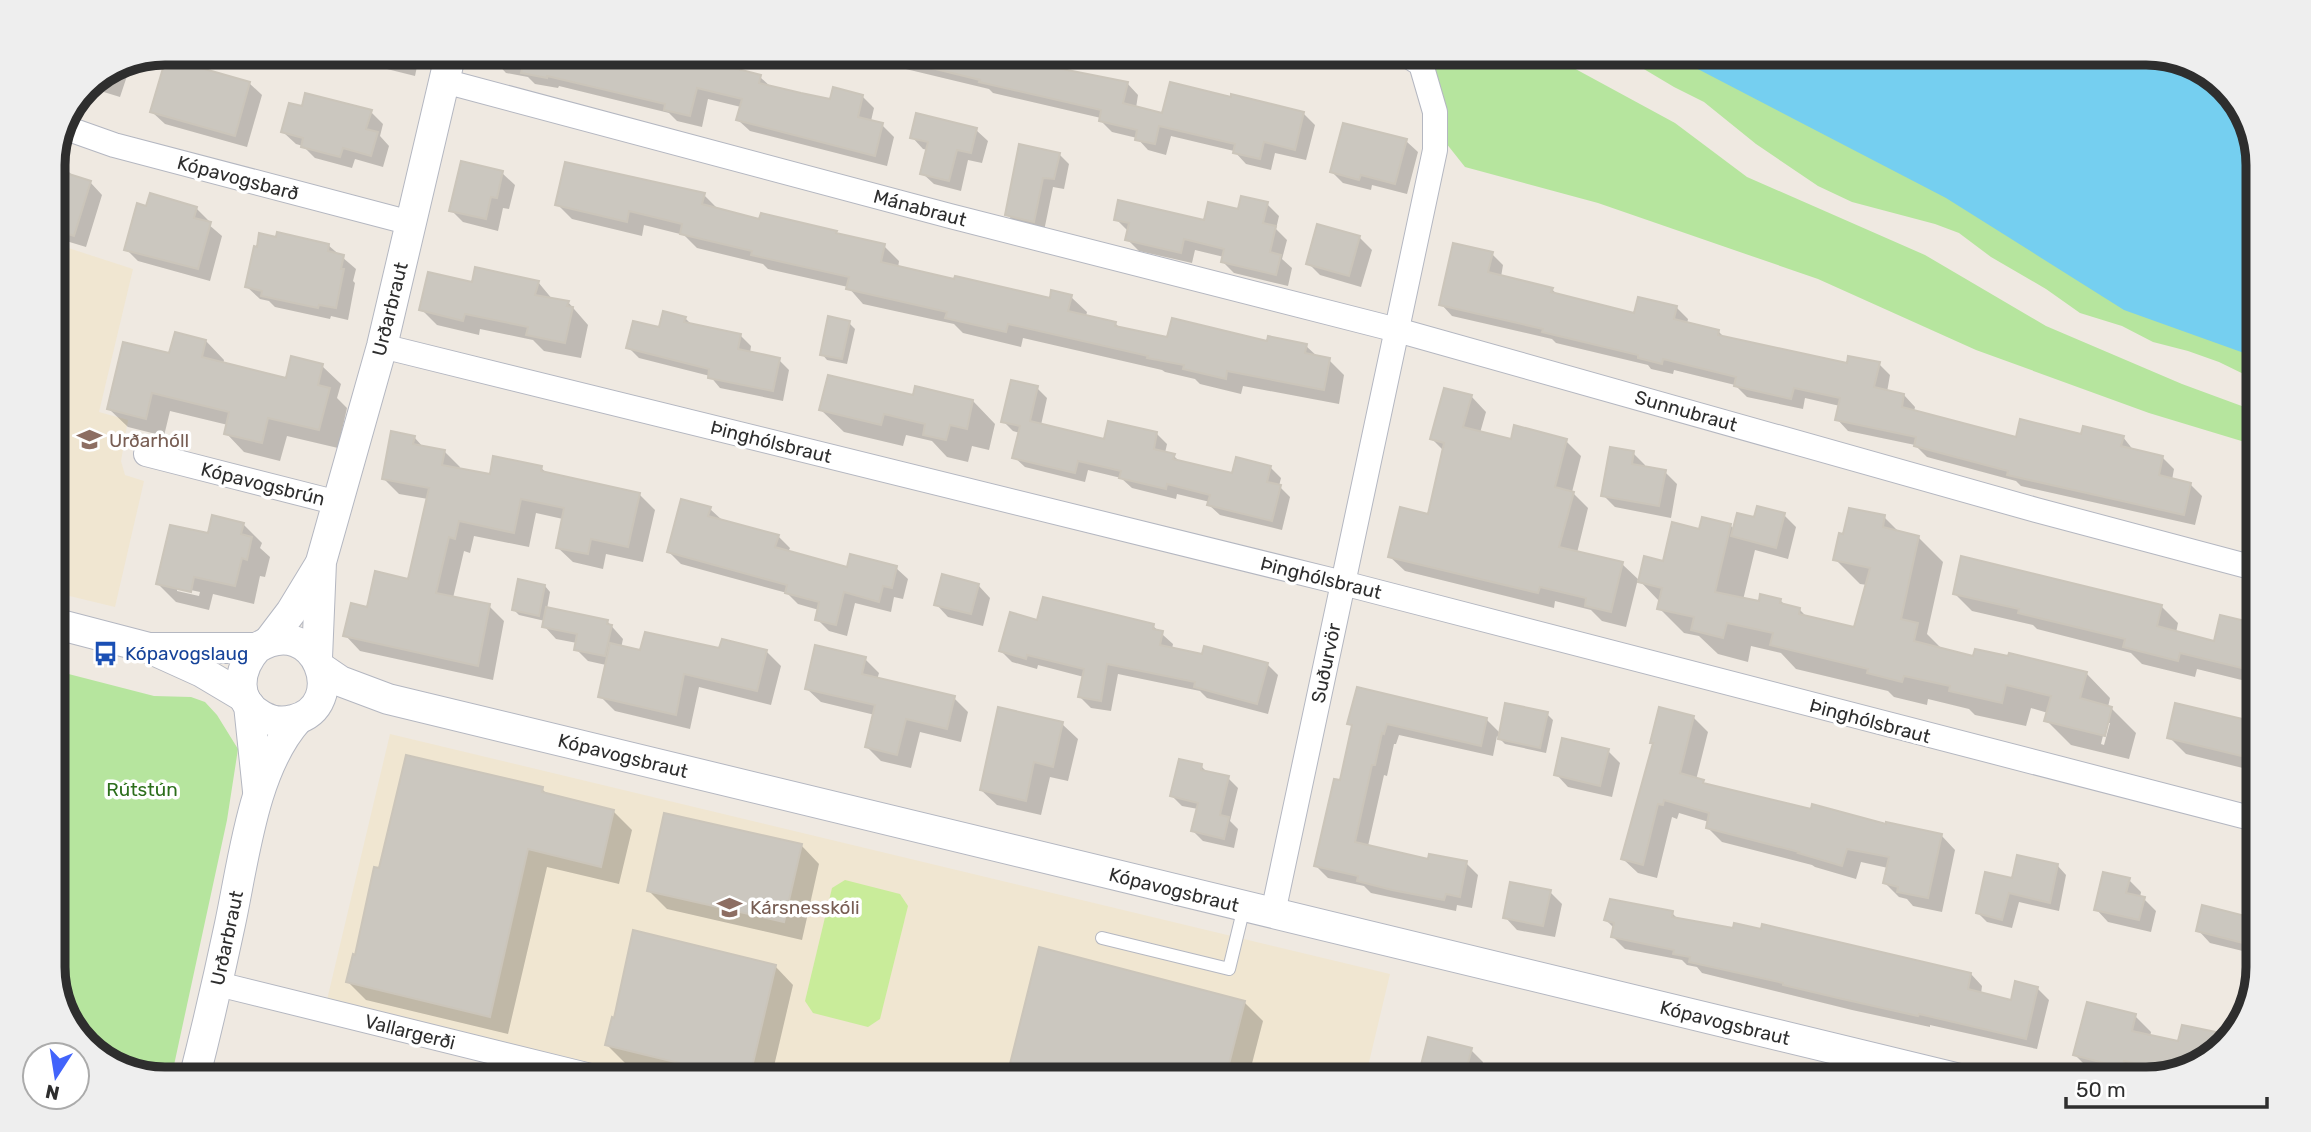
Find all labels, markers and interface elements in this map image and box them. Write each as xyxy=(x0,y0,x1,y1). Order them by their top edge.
street label: Kópavogsbarð xyxy=(175,151,301,205)
street label: Mánabraut xyxy=(871,185,970,232)
street label: Urðarbraut xyxy=(367,259,413,358)
street label: Sunnubraut xyxy=(1632,385,1740,437)
street label: Þinghólsbraut xyxy=(708,416,835,468)
school or university icon: Urðarhóll xyxy=(75,426,103,454)
place label: Urðarhóll xyxy=(109,429,189,452)
street label: Kópavogsbrún xyxy=(199,457,327,511)
street label: Þinghólsbraut xyxy=(1258,552,1385,604)
street label: Suðurvör xyxy=(1306,620,1346,705)
bus stop icon: Kópavogslaug xyxy=(91,639,119,667)
place label: Kópavogslaug xyxy=(125,642,248,665)
street label: Þinghólsbraut xyxy=(1807,694,1934,748)
street label: Kópavogsbraut xyxy=(556,729,691,783)
park label: Rútstún xyxy=(106,778,178,801)
street label: Kópavogsbraut xyxy=(1107,863,1242,917)
street label: Urðarbraut xyxy=(206,888,248,987)
school or university icon: Kársnesskóli xyxy=(716,893,744,921)
place label: Kársnesskóli xyxy=(750,896,860,919)
street label: Kópavogsbraut xyxy=(1658,996,1793,1050)
street label: Vallargerði xyxy=(362,1010,458,1054)
north arrow xyxy=(21,1041,91,1111)
scale bar xyxy=(2066,1066,2267,1110)
text: 50 m xyxy=(2076,1077,2126,1102)
text: N xyxy=(43,1079,62,1105)

